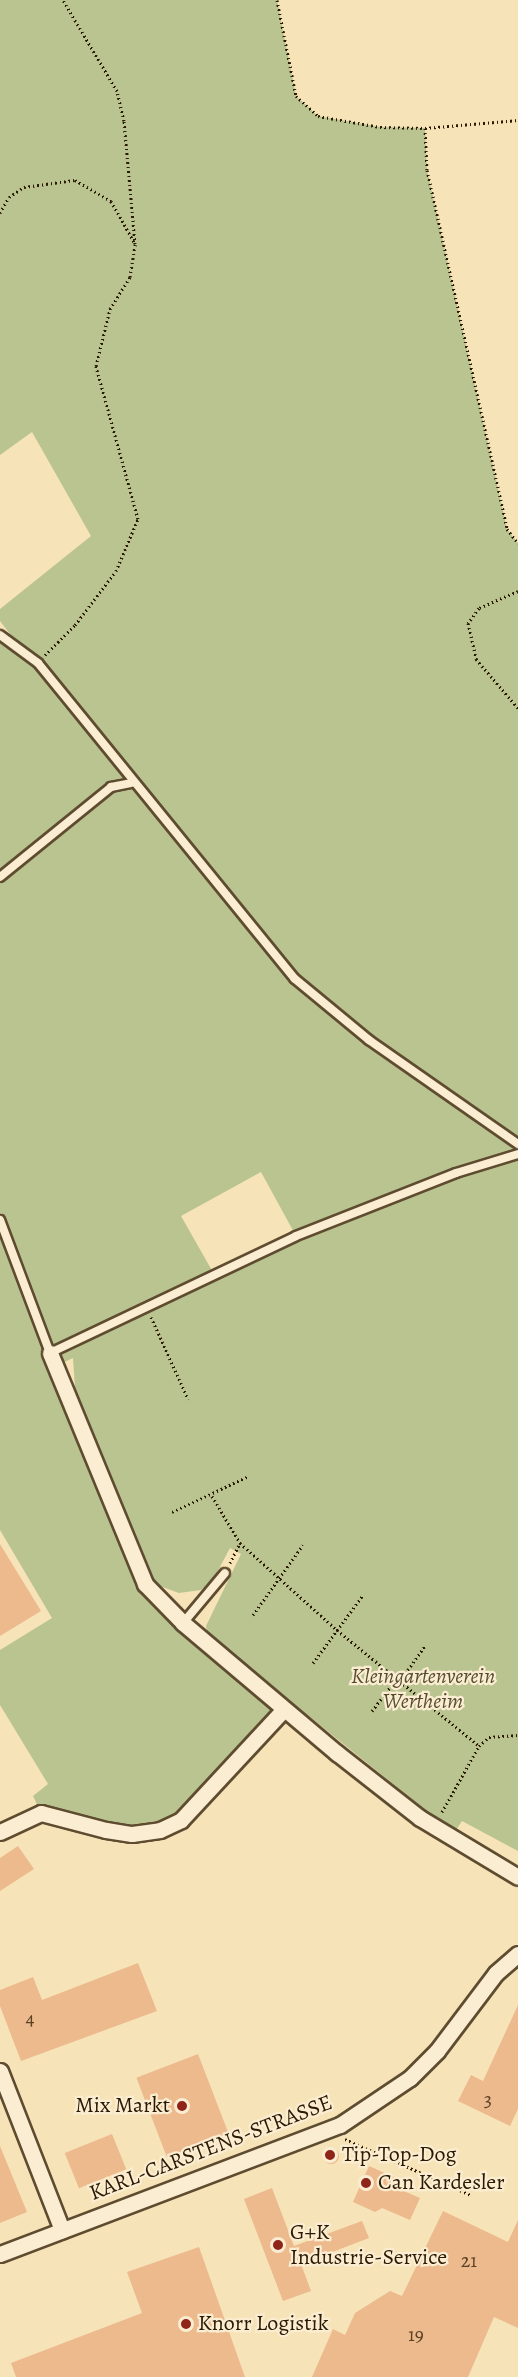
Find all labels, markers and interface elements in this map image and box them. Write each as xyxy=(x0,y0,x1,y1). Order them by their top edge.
park label: Kleingartenverein Wertheim xyxy=(351,1663,495,1714)
house number: 4 xyxy=(25,2006,35,2030)
house number: 3 xyxy=(484,2087,492,2111)
street label: KARL-CARSTENS-STRASSE xyxy=(86,2089,336,2207)
place label: Mix Markt xyxy=(75,2093,170,2119)
marker: Mix Markt xyxy=(175,2099,189,2113)
place label: Tip-Top-Dog xyxy=(342,2142,456,2168)
marker: Tip-Top-Dog xyxy=(323,2148,337,2162)
place label: Can Kardesler xyxy=(378,2170,505,2196)
marker: Can Kardesler xyxy=(359,2176,373,2190)
place label: G+K Industrie-Service xyxy=(290,2219,447,2270)
marker: G+K Industrie-Service xyxy=(271,2238,285,2252)
house number: 21 xyxy=(461,2248,477,2272)
place label: Knorr Logistik xyxy=(198,2311,329,2337)
marker: Knorr Logistik xyxy=(179,2317,193,2331)
house number: 19 xyxy=(408,2322,424,2346)

